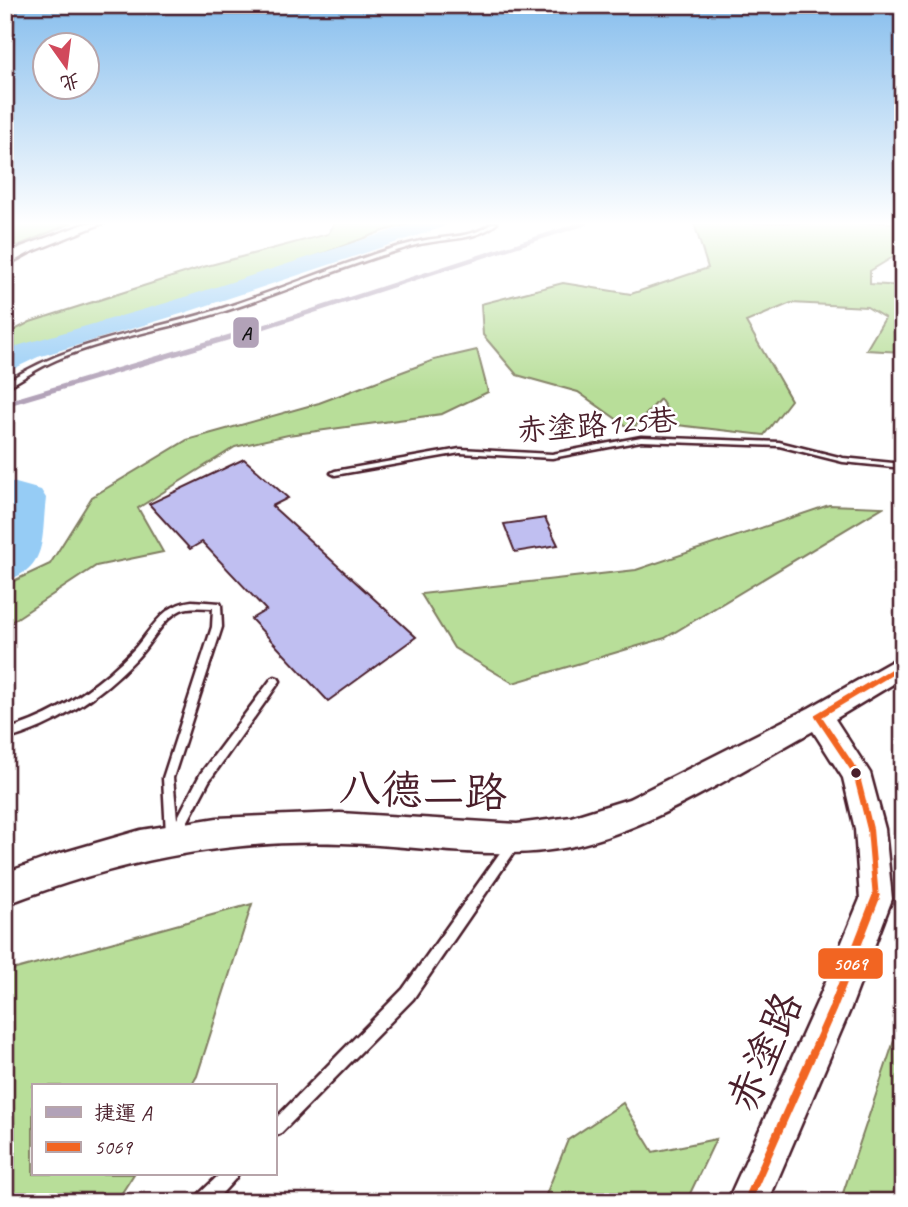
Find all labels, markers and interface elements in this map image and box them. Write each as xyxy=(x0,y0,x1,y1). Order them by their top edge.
north arrow xyxy=(32,32,102,102)
text: 北 xyxy=(58,68,82,95)
line badge: A xyxy=(232,316,260,349)
text: A xyxy=(241,321,252,345)
street label: 赤塗路125巷 xyxy=(516,400,678,450)
street label: 八德二路 xyxy=(338,762,508,820)
unlabelled marker xyxy=(849,766,863,780)
line badge: 5069 xyxy=(817,947,884,980)
text: 5069 xyxy=(833,952,870,976)
street label: 赤塗路 xyxy=(715,984,815,1120)
legend xyxy=(32,1084,276,1176)
text: 捷運 A xyxy=(94,1100,153,1126)
text: 5069 xyxy=(94,1134,133,1160)

